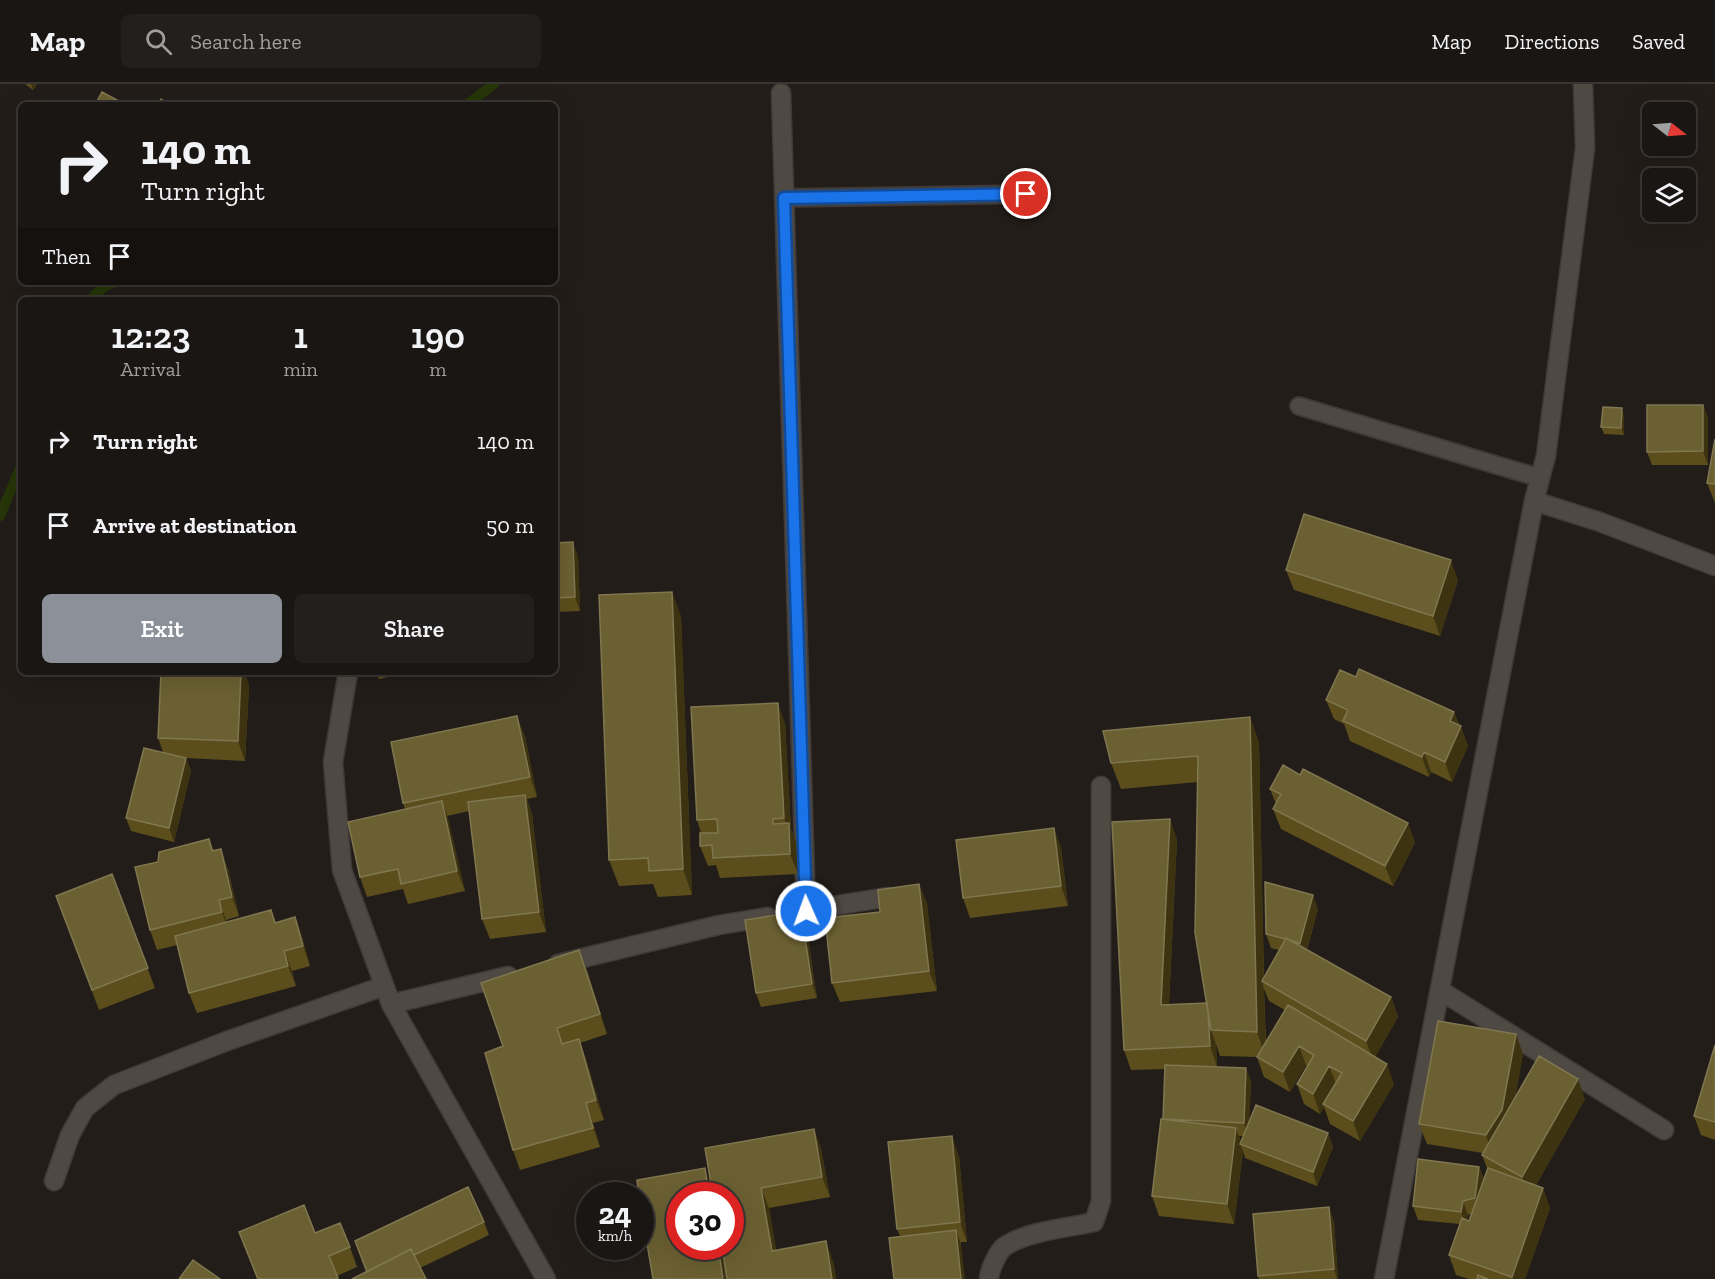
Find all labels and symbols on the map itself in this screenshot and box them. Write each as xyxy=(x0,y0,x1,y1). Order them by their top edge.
north arrow xyxy=(1642,102,1696,156)
pin xyxy=(1000,168,1051,219)
position arrow xyxy=(774,879,838,943)
speed limit sign: 30 xyxy=(666,1182,744,1260)

